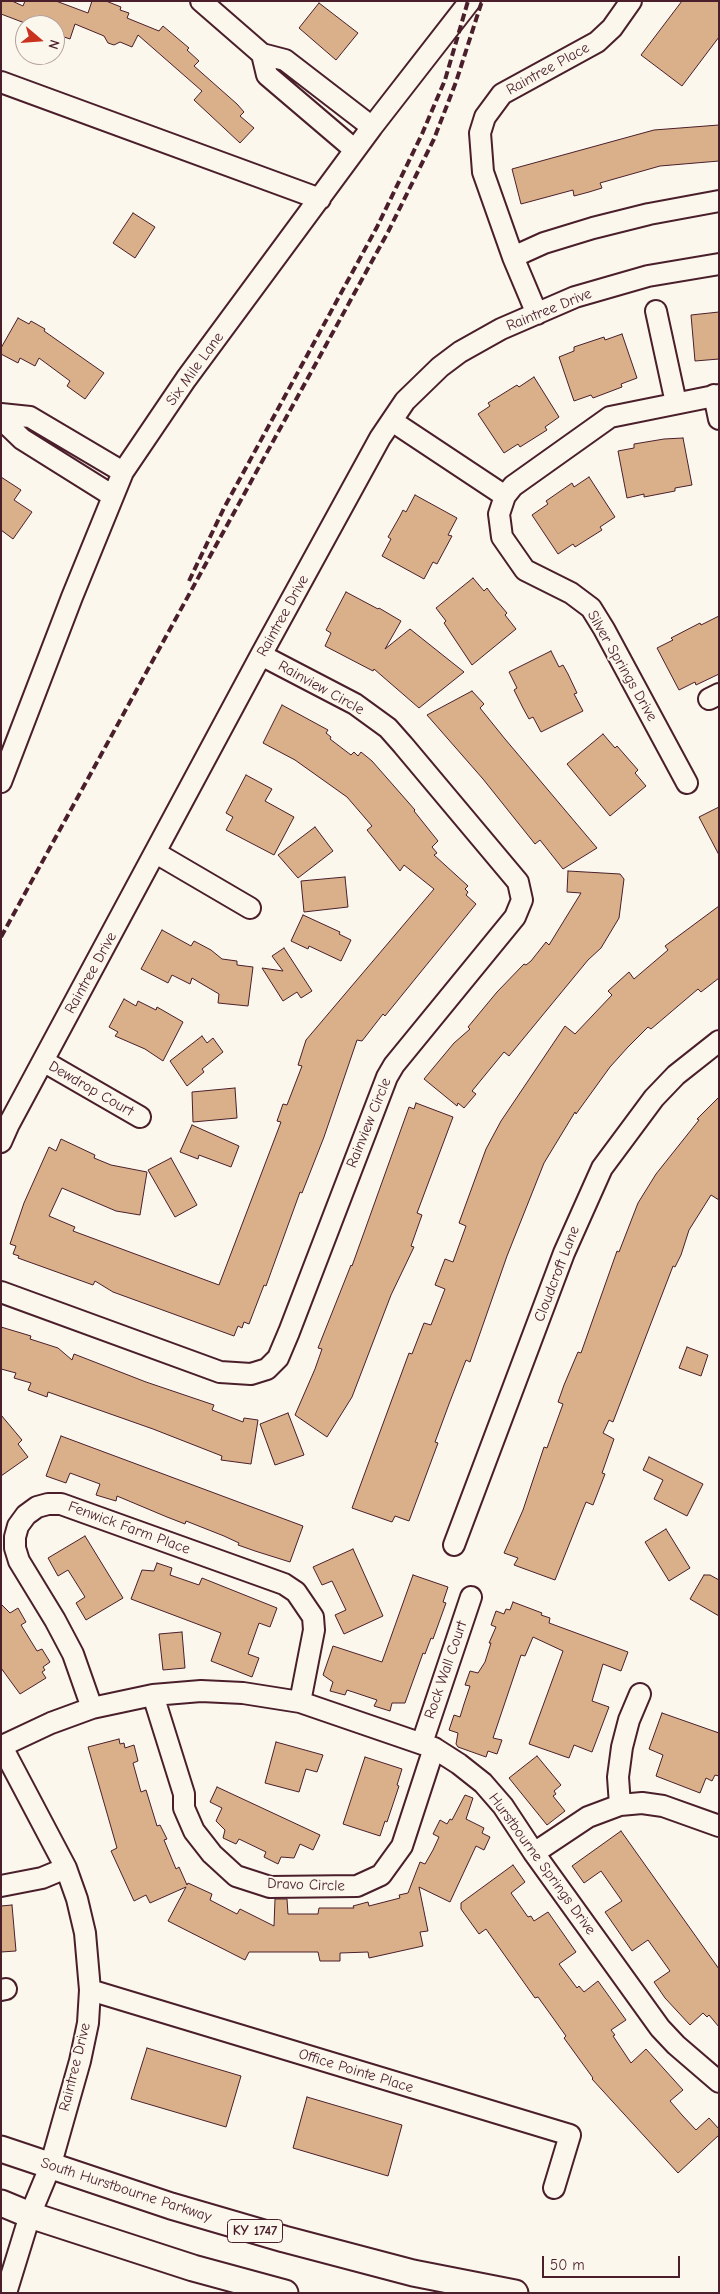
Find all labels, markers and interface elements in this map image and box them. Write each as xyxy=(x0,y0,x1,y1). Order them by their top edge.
north arrow xyxy=(15,15,65,65)
text: N xyxy=(44,38,63,51)
street label: Raintree Place xyxy=(503,39,593,99)
street label: Raintree Drive xyxy=(504,285,594,335)
street label: Six Mile Lane xyxy=(162,329,228,409)
street label: Raintree Drive xyxy=(253,572,313,660)
street label: Silver Springs Drive xyxy=(583,607,661,725)
street label: Rainview Circle xyxy=(275,657,367,719)
street label: Raintree Drive xyxy=(61,929,121,1017)
street label: Dewdrop Court xyxy=(45,1057,137,1121)
street label: Rainview Circle xyxy=(343,1075,395,1171)
street label: Cloudcroft Lane xyxy=(530,1224,584,1324)
street label: Fenwick Farm Place xyxy=(66,1498,192,1558)
street label: Rock Wall Court xyxy=(421,1619,471,1721)
street label: Hurstbourne Springs Drive xyxy=(485,1790,599,1938)
street label: Dravo Circle xyxy=(267,1875,345,1895)
street label: Raintree Drive xyxy=(55,2021,95,2113)
street label: Office Pointe Place xyxy=(296,2045,416,2097)
street label: South Hurstbourne Parkway xyxy=(38,2154,214,2226)
road number: KY 1747 xyxy=(228,2220,282,2242)
scale bar xyxy=(545,2246,682,2278)
text: 50 m xyxy=(550,2256,585,2274)

